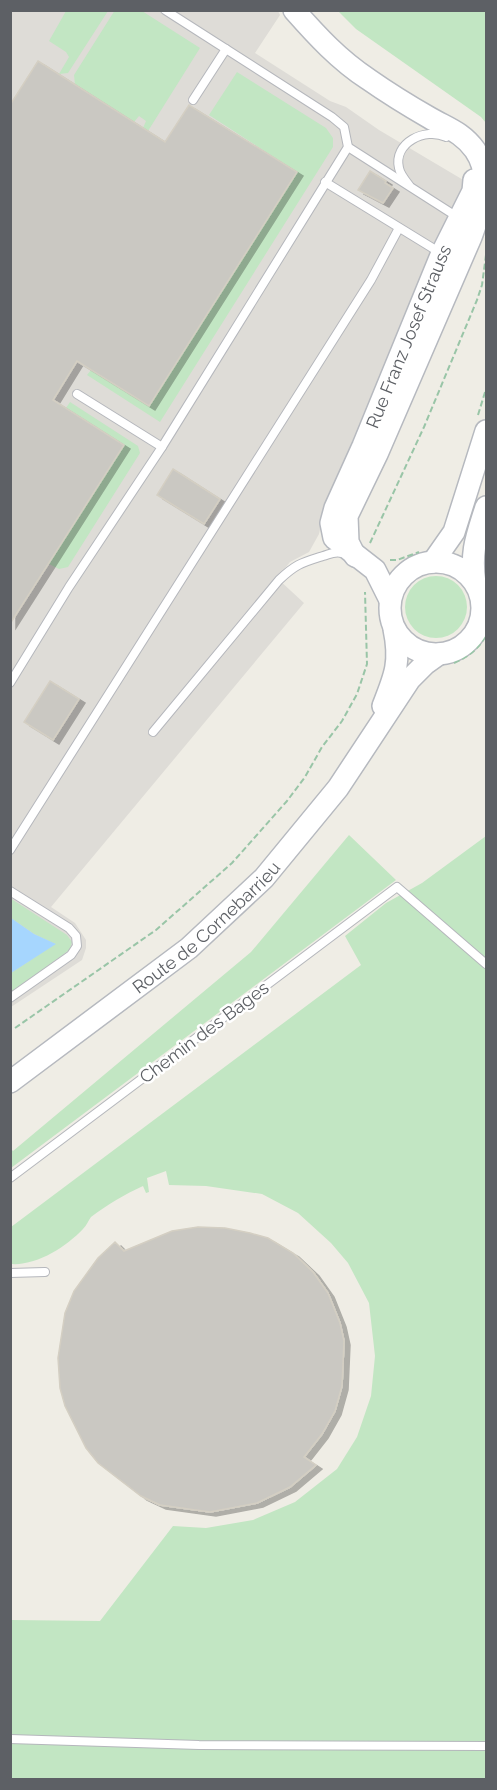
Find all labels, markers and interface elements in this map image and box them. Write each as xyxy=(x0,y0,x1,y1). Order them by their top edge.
street label: Rue Franz Josef Strauss xyxy=(361,241,455,431)
street label: Route de Cornebarrieu xyxy=(128,857,284,997)
street label: Chemin des Bages xyxy=(135,976,273,1087)

